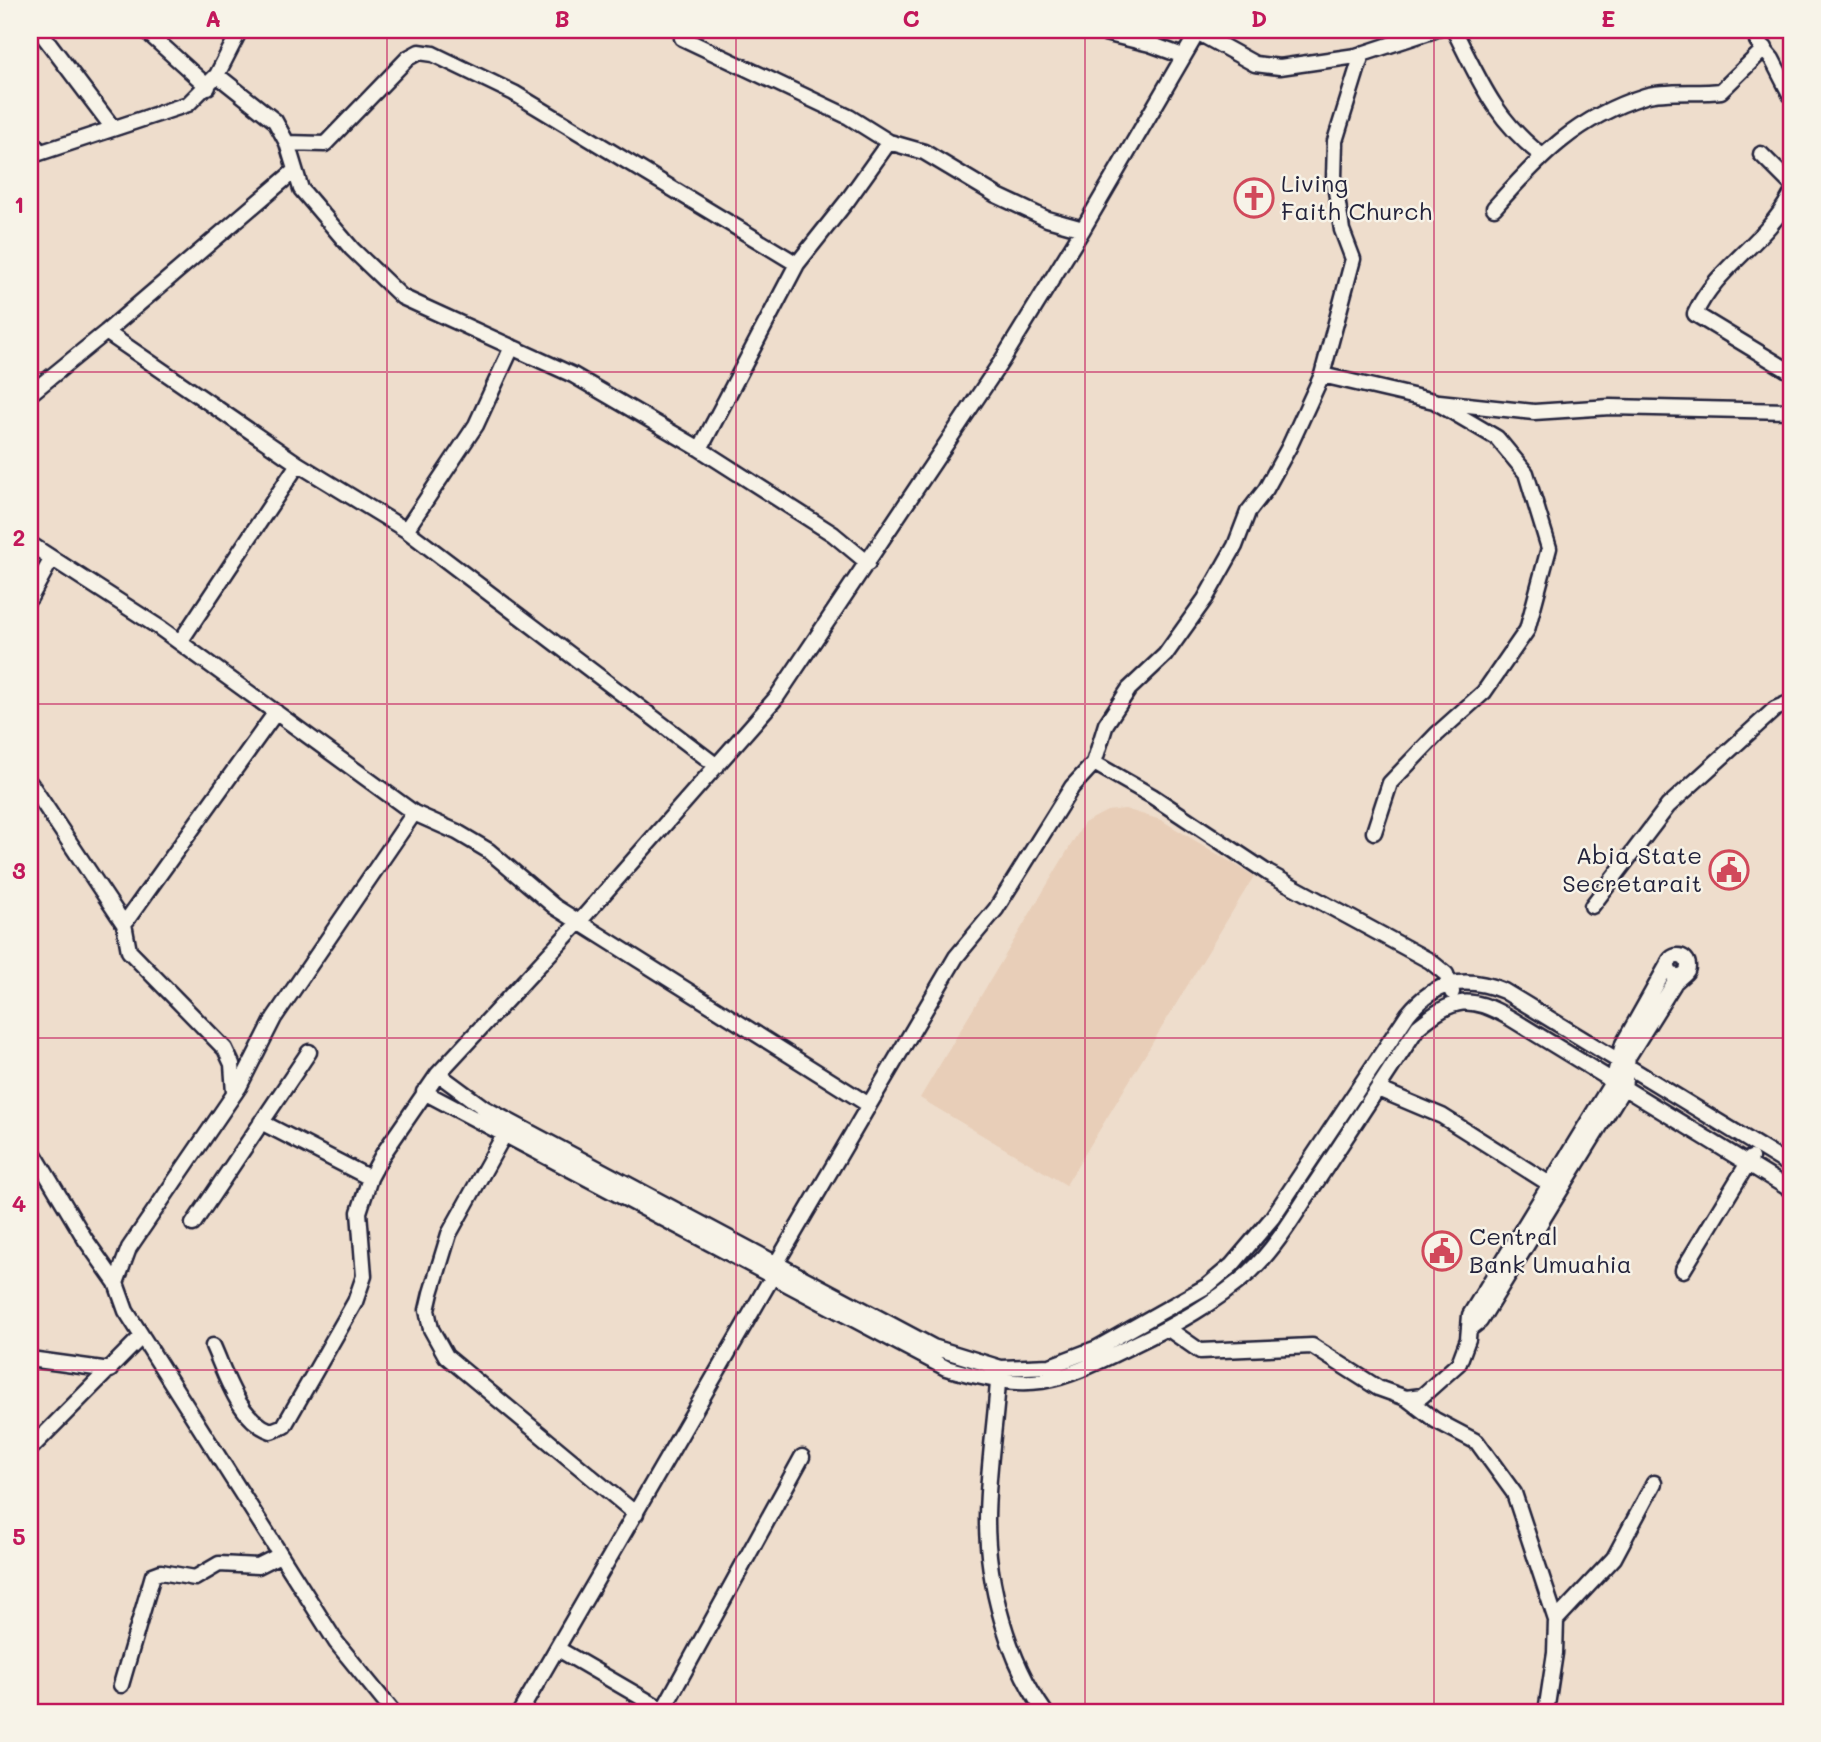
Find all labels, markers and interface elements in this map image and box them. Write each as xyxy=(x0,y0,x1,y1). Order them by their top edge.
text: A xyxy=(205,3,221,33)
text: B xyxy=(554,3,570,33)
text: C xyxy=(902,3,920,33)
text: D xyxy=(1251,3,1267,33)
text: E xyxy=(1601,3,1615,33)
place label: Living Faith Church xyxy=(1281,167,1432,226)
church icon: Living Faith Church xyxy=(1233,177,1275,219)
text: 1 xyxy=(14,189,24,219)
text: 2 xyxy=(13,522,25,552)
place label: Abia State Secretarait xyxy=(1562,839,1702,898)
public building icon: Abia State Secretarait xyxy=(1708,849,1750,891)
text: 3 xyxy=(12,855,26,885)
text: 4 xyxy=(12,1188,26,1218)
place label: Central Bank Umuahia xyxy=(1469,1220,1632,1279)
public building icon: Central Bank Umuahia xyxy=(1421,1230,1463,1272)
text: 5 xyxy=(12,1521,26,1551)

